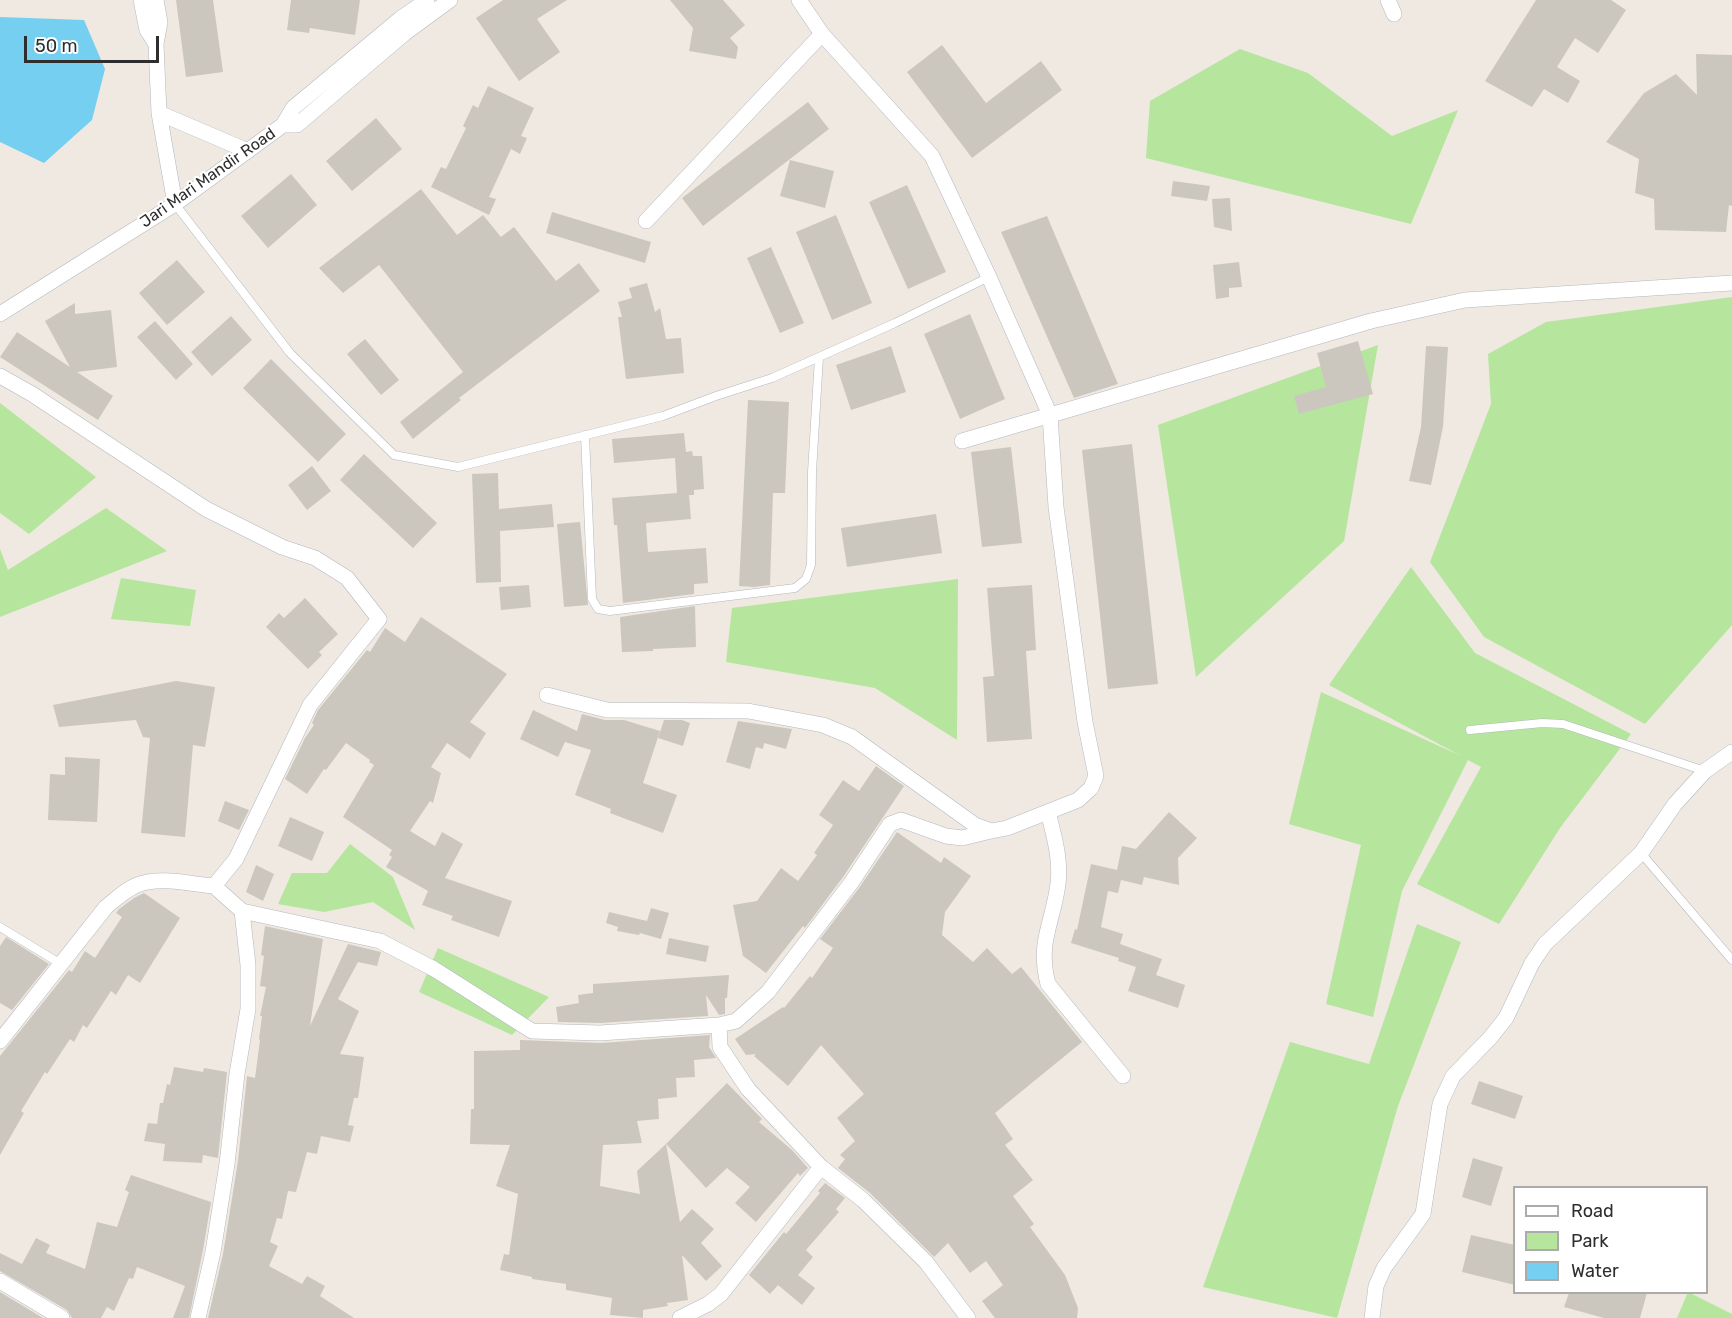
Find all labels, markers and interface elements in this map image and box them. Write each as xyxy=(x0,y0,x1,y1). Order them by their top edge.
scale bar xyxy=(27,24,162,62)
text: 50 m xyxy=(35,35,78,57)
street label: Jari Mari Mandir Road xyxy=(137,124,279,232)
legend xyxy=(1513,1186,1708,1294)
text: Road xyxy=(1571,1200,1614,1222)
text: Park xyxy=(1571,1230,1608,1252)
text: Water xyxy=(1571,1260,1619,1282)

